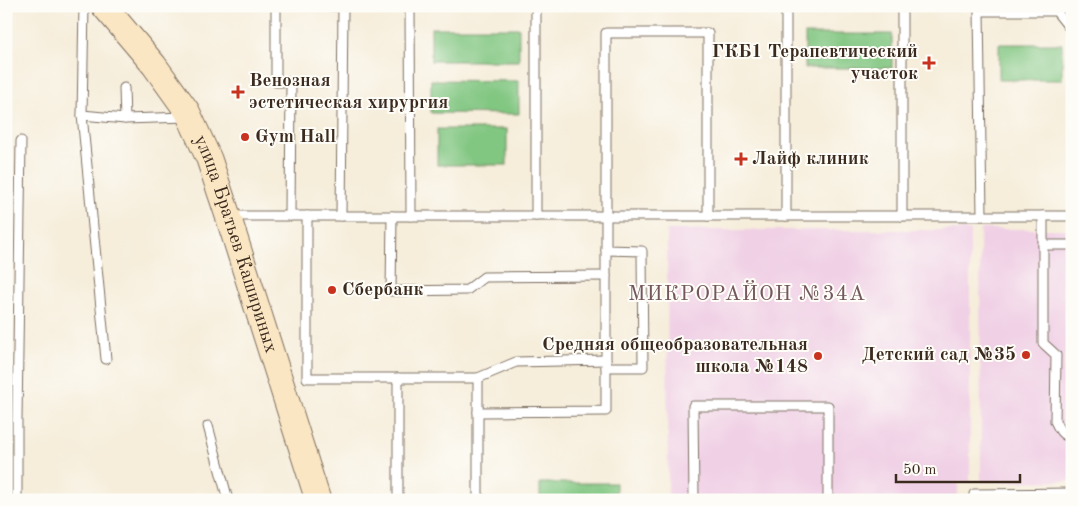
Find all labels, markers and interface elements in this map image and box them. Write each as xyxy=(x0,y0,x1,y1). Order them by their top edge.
place label: ГКБ1 Терапевтический участок xyxy=(712,43,918,84)
marker: ГКБ1 Терапевтический участок xyxy=(922,56,936,70)
place label: Венозная эстетическая хирургия xyxy=(249,72,448,113)
marker: Венозная эстетическая хирургия xyxy=(231,85,245,99)
place label: Gym Hall xyxy=(255,128,336,147)
marker: Gym Hall xyxy=(239,131,251,143)
street label: улица Братьев Кашириных xyxy=(190,132,280,356)
place label: Лайф клиник xyxy=(752,150,869,169)
marker: Лайф клиник xyxy=(734,152,748,166)
district label: МИКРОРАЙОН №34А xyxy=(628,279,866,305)
place label: Сбербанк xyxy=(342,281,424,300)
marker: Сбербанк xyxy=(326,284,338,296)
place label: Средняя общеобразовательная школа №148 xyxy=(542,336,808,377)
place label: Детский сад №35 xyxy=(862,346,1016,365)
marker: Детский сад №35 xyxy=(1020,349,1032,361)
marker: Средняя общеобразовательная школа №148 xyxy=(812,350,824,362)
scale bar xyxy=(896,451,1019,483)
text: 50 m xyxy=(903,463,937,478)

